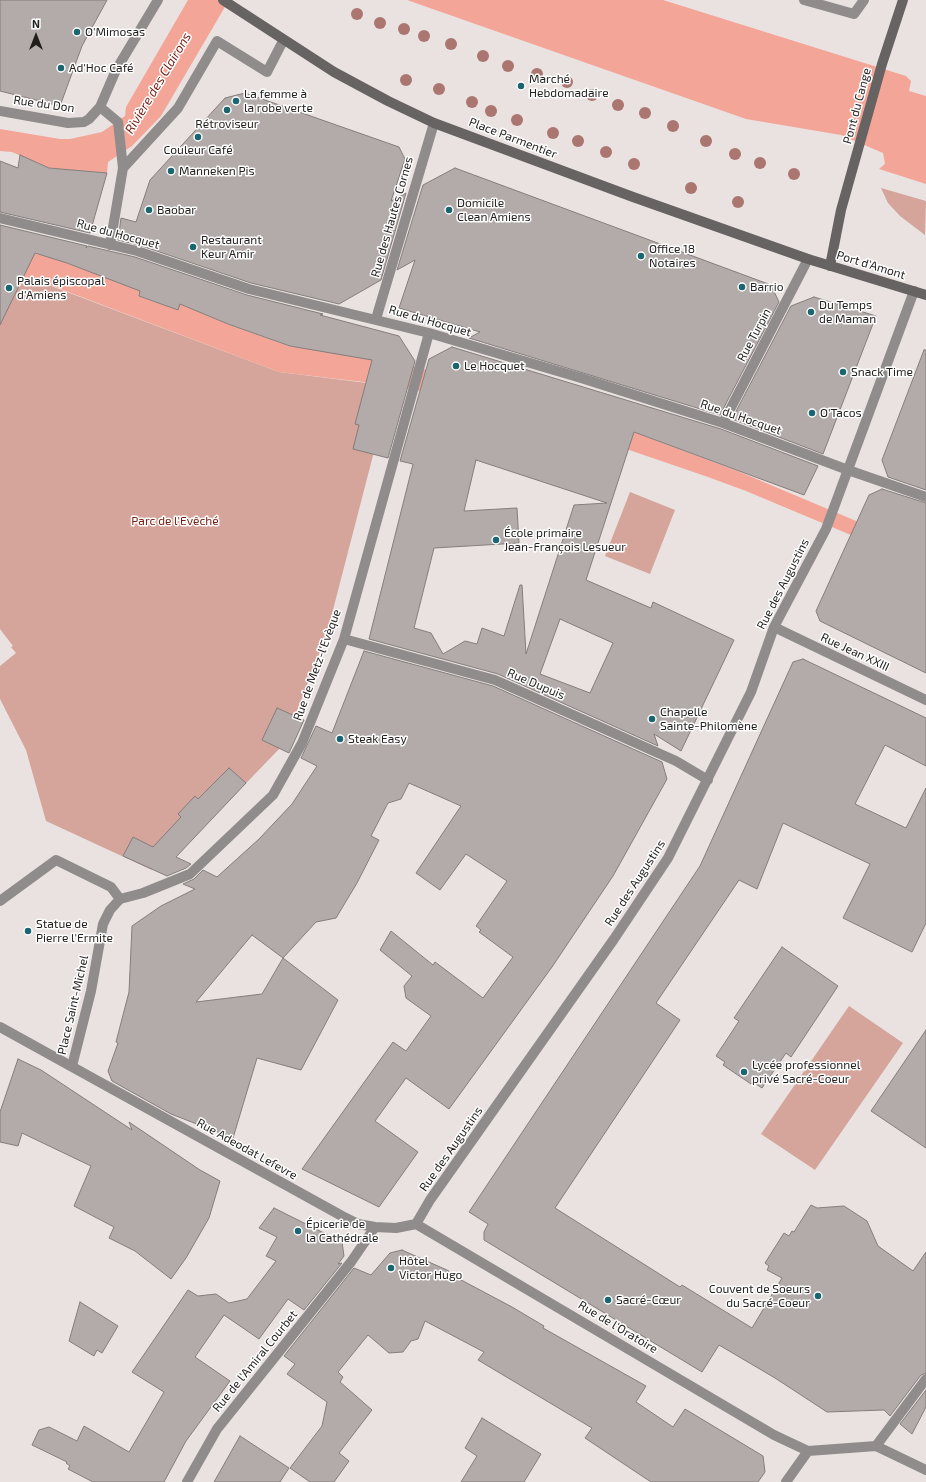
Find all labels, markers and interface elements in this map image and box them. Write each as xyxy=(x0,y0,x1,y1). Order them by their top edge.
north arrow xyxy=(16,16,56,56)
text: N xyxy=(32,17,40,30)
place label: O'Mimosas xyxy=(85,25,145,39)
marker: O'Mimosas xyxy=(72,27,82,37)
water label: Rivière des Clairons xyxy=(122,30,194,136)
place label: Ad'Hoc Café xyxy=(69,61,134,75)
marker: Ad'Hoc Café xyxy=(56,63,66,73)
street label: Pont du Cange xyxy=(840,67,874,145)
place label: Marché Hebdomadaire xyxy=(529,72,609,100)
marker: Marché Hebdomadaire xyxy=(516,81,526,91)
place label: La femme à la robe verte xyxy=(244,87,313,115)
street label: Rue du Don xyxy=(13,93,75,115)
marker: La femme à la robe verte xyxy=(231,96,241,106)
marker: Rétroviseur xyxy=(222,105,232,115)
street label: Place Parmentier xyxy=(467,115,559,161)
place label: Rétroviseur xyxy=(195,117,259,131)
marker: Couleur Café xyxy=(193,132,203,142)
place label: Couleur Café xyxy=(163,143,233,157)
street label: Rue des Hautes Cornes xyxy=(368,155,416,279)
place label: Manneken Pis xyxy=(179,164,255,178)
marker: Manneken Pis xyxy=(166,166,176,176)
place label: Domicile Clean Amiens xyxy=(457,196,531,224)
place label: Baobar xyxy=(157,203,196,217)
marker: Baobar xyxy=(144,205,154,215)
marker: Domicile Clean Amiens xyxy=(444,205,454,215)
street label: Rue du Hocquet xyxy=(75,216,161,252)
place label: Restaurant Keur Amir xyxy=(201,233,262,261)
marker: Restaurant Keur Amir xyxy=(188,242,198,252)
place label: Office 18 Notaires xyxy=(649,242,696,270)
street label: Port d'Amont xyxy=(835,248,907,282)
marker: Office 18 Notaires xyxy=(636,251,646,261)
place label: Palais épiscopal d'Amiens xyxy=(17,274,105,302)
place label: Barrio xyxy=(750,280,783,294)
marker: Barrio xyxy=(737,282,747,292)
marker: Palais épiscopal d'Amiens xyxy=(4,283,14,293)
place label: Du Temps de Maman xyxy=(819,298,876,326)
street label: Rue du Hocquet xyxy=(387,302,473,340)
street label: Rue Turpin xyxy=(734,306,774,364)
marker: Du Temps de Maman xyxy=(806,307,816,317)
place label: Le Hocquet xyxy=(464,359,525,373)
marker: Le Hocquet xyxy=(451,361,461,371)
place label: Snack Time xyxy=(851,365,913,379)
marker: Snack Time xyxy=(838,367,848,377)
street label: Rue du Hocquet xyxy=(698,396,784,438)
place label: O'Tacos xyxy=(820,406,862,420)
marker: O'Tacos xyxy=(807,408,817,418)
park label: Parc de l'Evêché xyxy=(131,514,219,528)
place label: École primaire Jean-François Lesueur xyxy=(504,526,626,554)
marker: École primaire Jean-François Lesueur xyxy=(491,535,501,545)
street label: Rue des Augustins xyxy=(754,536,812,632)
street label: Rue de Metz-l'Evèque xyxy=(290,607,344,723)
street label: Rue Jean XXIII xyxy=(818,630,892,674)
street label: Rue Dupuis xyxy=(505,665,567,703)
place label: Chapelle Sainte-Philomène xyxy=(660,705,757,733)
marker: Chapelle Sainte-Philomène xyxy=(647,714,657,724)
place label: Steak Easy xyxy=(348,732,407,746)
marker: Steak Easy xyxy=(335,734,345,744)
street label: Rue des Augustins xyxy=(602,837,668,929)
place label: Statue de Pierre l'Ermite xyxy=(36,917,113,945)
marker: Statue de Pierre l'Ermite xyxy=(23,926,33,936)
street label: Place Saint-Michel xyxy=(55,954,91,1056)
place label: Lycée professionnel privé Sacré-Coeur xyxy=(752,1058,860,1086)
marker: Lycée professionnel privé Sacré-Coeur xyxy=(739,1067,749,1077)
street label: Rue des Augustins xyxy=(416,1104,486,1194)
street label: Rue Adeodat Lefevre xyxy=(194,1115,300,1183)
place label: Épicerie de la Cathédrale xyxy=(306,1217,379,1245)
marker: Épicerie de la Cathédrale xyxy=(293,1226,303,1236)
place label: Hôtel Victor Hugo xyxy=(399,1254,462,1282)
marker: Hôtel Victor Hugo xyxy=(386,1263,396,1273)
place label: Couvent de Soeurs du Sacré-Coeur xyxy=(709,1282,810,1310)
marker: Couvent de Soeurs du Sacré-Coeur xyxy=(813,1291,823,1301)
place label: Sacré-Cœur xyxy=(616,1293,681,1307)
marker: Sacré-Cœur xyxy=(603,1295,613,1305)
street label: Rue de l'Oratoire xyxy=(576,1298,660,1356)
street label: Rue de l'Amiral Courbet xyxy=(210,1307,300,1415)

